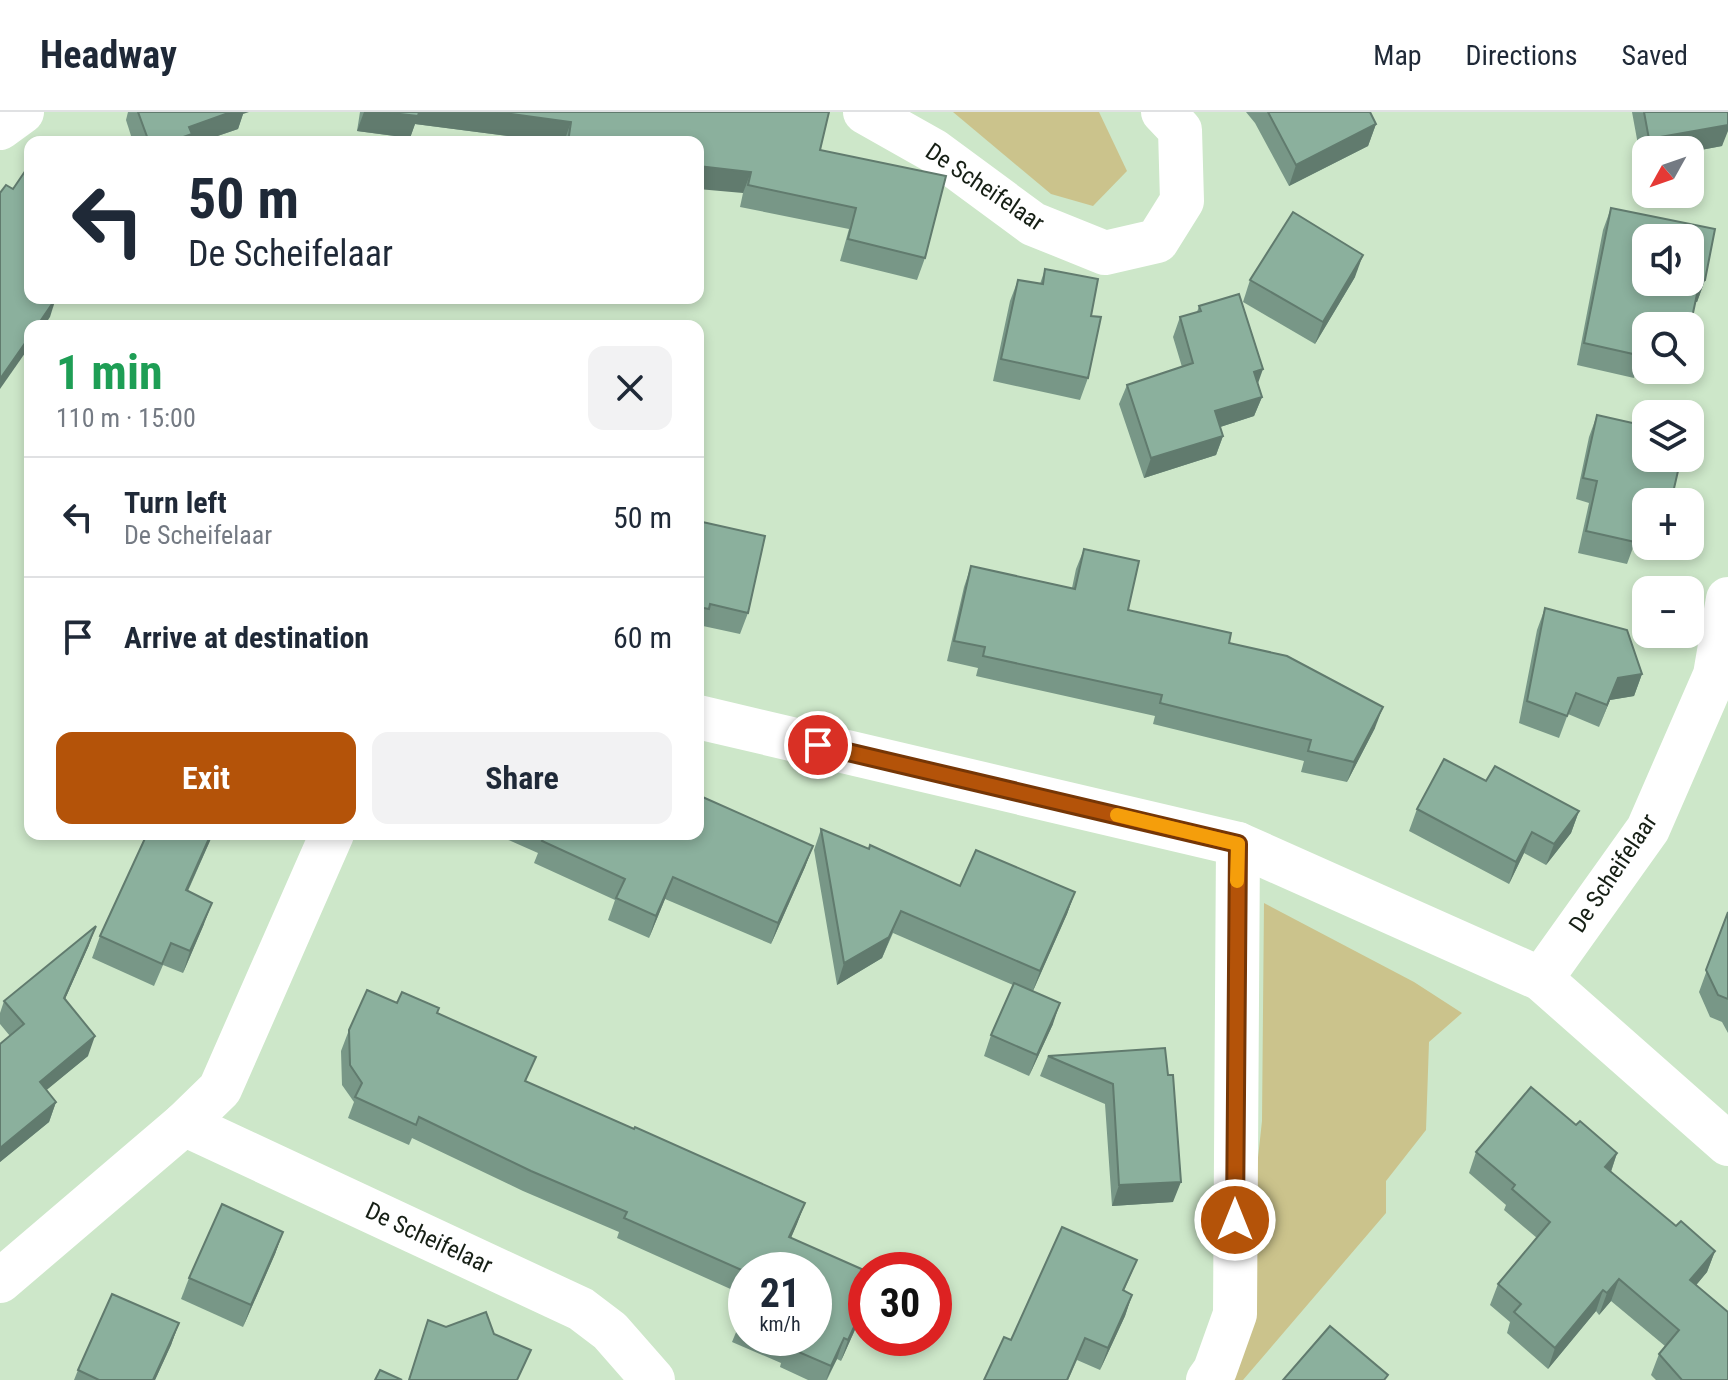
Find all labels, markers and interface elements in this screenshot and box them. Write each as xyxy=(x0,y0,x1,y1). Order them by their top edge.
text: Headway xyxy=(40,33,177,77)
text: Map xyxy=(1373,39,1422,72)
text: Directions xyxy=(1466,39,1577,72)
text: Saved xyxy=(1621,39,1688,72)
north arrow xyxy=(1632,136,1704,208)
map controls xyxy=(1632,136,1704,648)
street label: De Scheifelaar xyxy=(920,137,1050,237)
text: 50 m xyxy=(188,166,299,232)
icon: left xyxy=(56,168,160,272)
button: sound xyxy=(1632,224,1704,296)
text: De Scheifelaar xyxy=(188,233,393,275)
button: search xyxy=(1632,312,1704,384)
text: 1 min xyxy=(56,344,163,401)
button: close xyxy=(588,346,672,430)
button: layers xyxy=(1632,400,1704,472)
text: 110 m · 15:00 xyxy=(56,403,196,433)
text: Turn left xyxy=(124,485,227,520)
button: + xyxy=(1632,488,1704,560)
icon: left xyxy=(56,495,100,539)
text: 50 m xyxy=(613,500,672,535)
text: De Scheifelaar xyxy=(124,520,272,550)
button: − xyxy=(1632,576,1704,648)
icon: arrive xyxy=(56,615,100,659)
text: Arrive at destination xyxy=(124,620,369,655)
text: 60 m xyxy=(613,620,672,655)
pin xyxy=(784,711,852,779)
icon: arrive xyxy=(796,723,840,767)
button: Exit xyxy=(56,732,356,824)
button: Share xyxy=(372,732,672,824)
street label: De Scheifelaar xyxy=(1563,808,1663,938)
position arrow xyxy=(1193,1178,1277,1262)
street label: De Scheifelaar xyxy=(361,1196,497,1280)
speed limit sign: 30 xyxy=(848,1252,952,1356)
text: 21 xyxy=(760,1270,800,1317)
text: km/h xyxy=(759,1312,801,1336)

